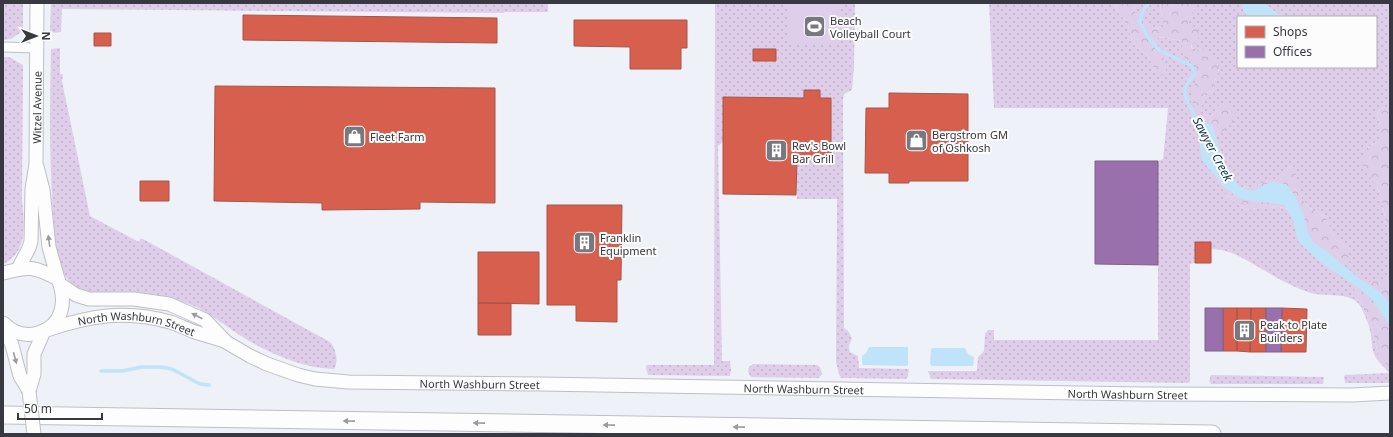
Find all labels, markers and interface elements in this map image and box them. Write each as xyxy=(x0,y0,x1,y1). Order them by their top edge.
sports icon: Beach Volleyball Court xyxy=(802,13,828,39)
place label: Beach Volleyball Court xyxy=(830,13,911,41)
north arrow xyxy=(16,16,56,56)
legend xyxy=(1237,16,1377,68)
text: Shops xyxy=(1273,23,1308,40)
text: N xyxy=(39,32,54,40)
text: Offices xyxy=(1273,43,1312,60)
street label: Witzel Avenue xyxy=(29,71,44,144)
water label: Sawyer Creek xyxy=(1189,114,1238,185)
shop icon: Fleet Farm xyxy=(342,123,368,149)
shop icon: Bergstrom GM of Oshkosh xyxy=(904,127,930,153)
place label: Bergstrom GM of Oshkosh xyxy=(932,127,1008,155)
place label: Fleet Farm xyxy=(370,129,425,144)
building icon: Rev's Bowl Bar Grill xyxy=(764,138,790,164)
place label: Rev's Bowl Bar Grill xyxy=(792,138,846,166)
building icon: Franklin Equipment xyxy=(571,230,597,256)
place label: Franklin Equipment xyxy=(600,230,657,258)
one-way arrow xyxy=(46,235,52,247)
street label: North Washburn Street xyxy=(76,308,198,339)
one-way arrow xyxy=(192,313,203,319)
building icon: Peak to Plate Builders xyxy=(1231,317,1257,343)
place label: Peak to Plate Builders xyxy=(1260,317,1327,345)
one-way arrow xyxy=(12,353,18,365)
street label: North Washburn Street xyxy=(420,375,540,391)
street label: North Washburn Street xyxy=(744,380,864,397)
street label: North Washburn Street xyxy=(1067,385,1188,402)
scale bar xyxy=(18,395,102,421)
text: 50 m xyxy=(24,400,52,417)
one-way arrow xyxy=(342,418,355,424)
one-way arrow xyxy=(472,420,485,426)
one-way arrow xyxy=(602,422,615,428)
one-way arrow xyxy=(732,424,745,430)

